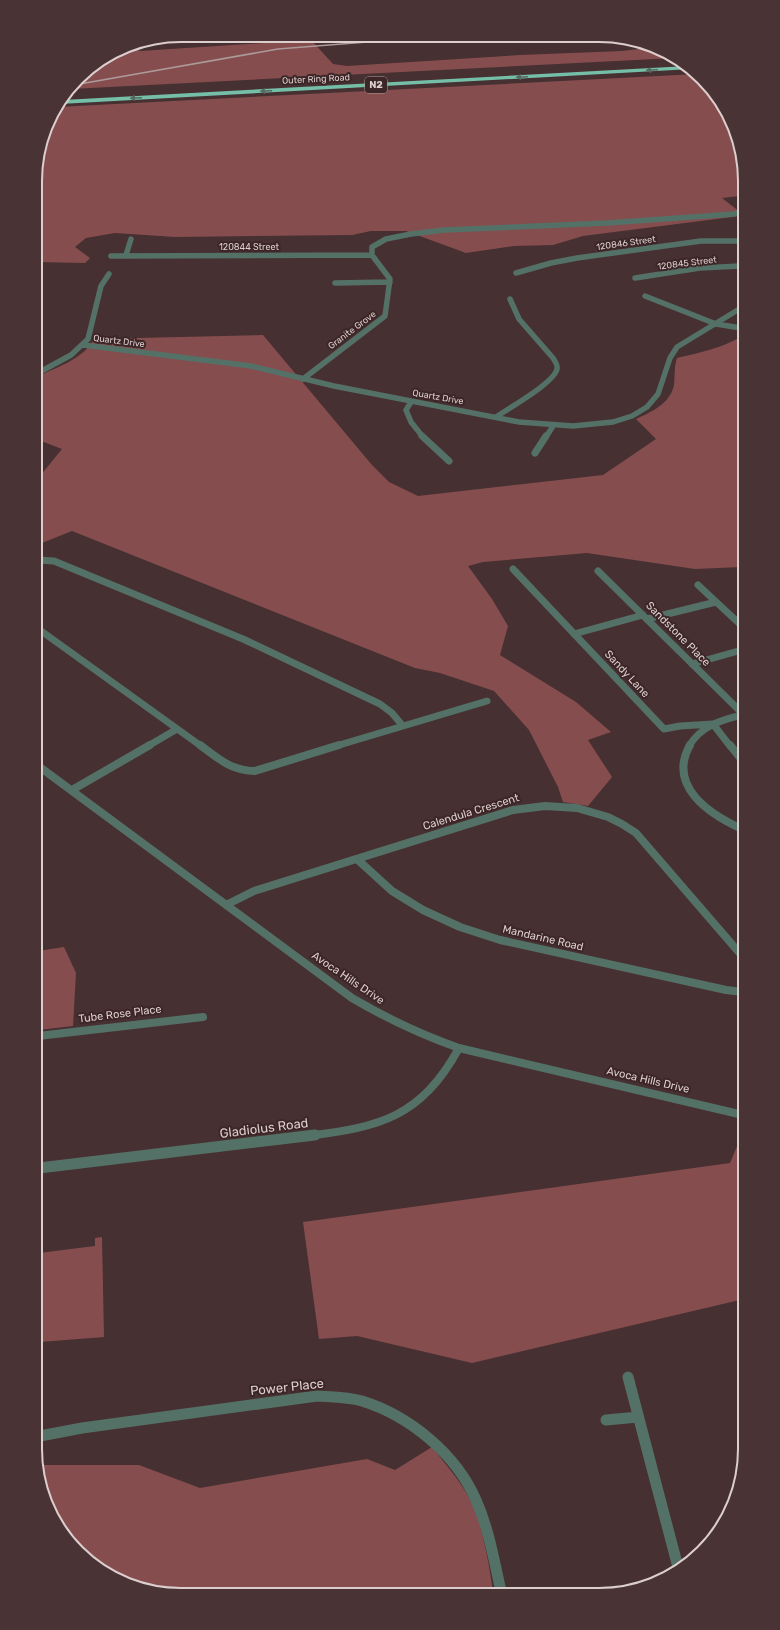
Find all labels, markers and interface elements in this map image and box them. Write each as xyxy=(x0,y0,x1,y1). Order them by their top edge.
one-way arrow xyxy=(646,67,658,74)
street label: Outer Ring Road xyxy=(282,72,350,86)
one-way arrow xyxy=(515,74,528,80)
road number: N2 xyxy=(365,77,387,93)
one-way arrow xyxy=(260,87,272,94)
one-way arrow xyxy=(130,94,142,101)
street label: 120846 Street xyxy=(596,234,657,252)
street label: 120844 Street xyxy=(219,242,279,252)
street label: 120845 Street xyxy=(657,254,718,272)
street label: Granite Grove xyxy=(326,309,378,351)
street label: Quartz Drive xyxy=(93,333,145,349)
street label: Quartz Drive xyxy=(412,388,464,406)
street label: Sandstone Place xyxy=(643,599,713,669)
street label: Sandy Lane xyxy=(602,648,652,700)
street label: Calendula Crescent xyxy=(421,791,521,833)
street label: Mandarine Road xyxy=(501,922,585,954)
street label: Avoca Hills Drive xyxy=(309,949,387,1007)
street label: Tube Rose Place xyxy=(78,1002,162,1026)
street label: Avoca Hills Drive xyxy=(605,1064,691,1096)
street label: Gladiolus Road xyxy=(219,1115,309,1141)
street label: Power Place xyxy=(249,1376,325,1398)

